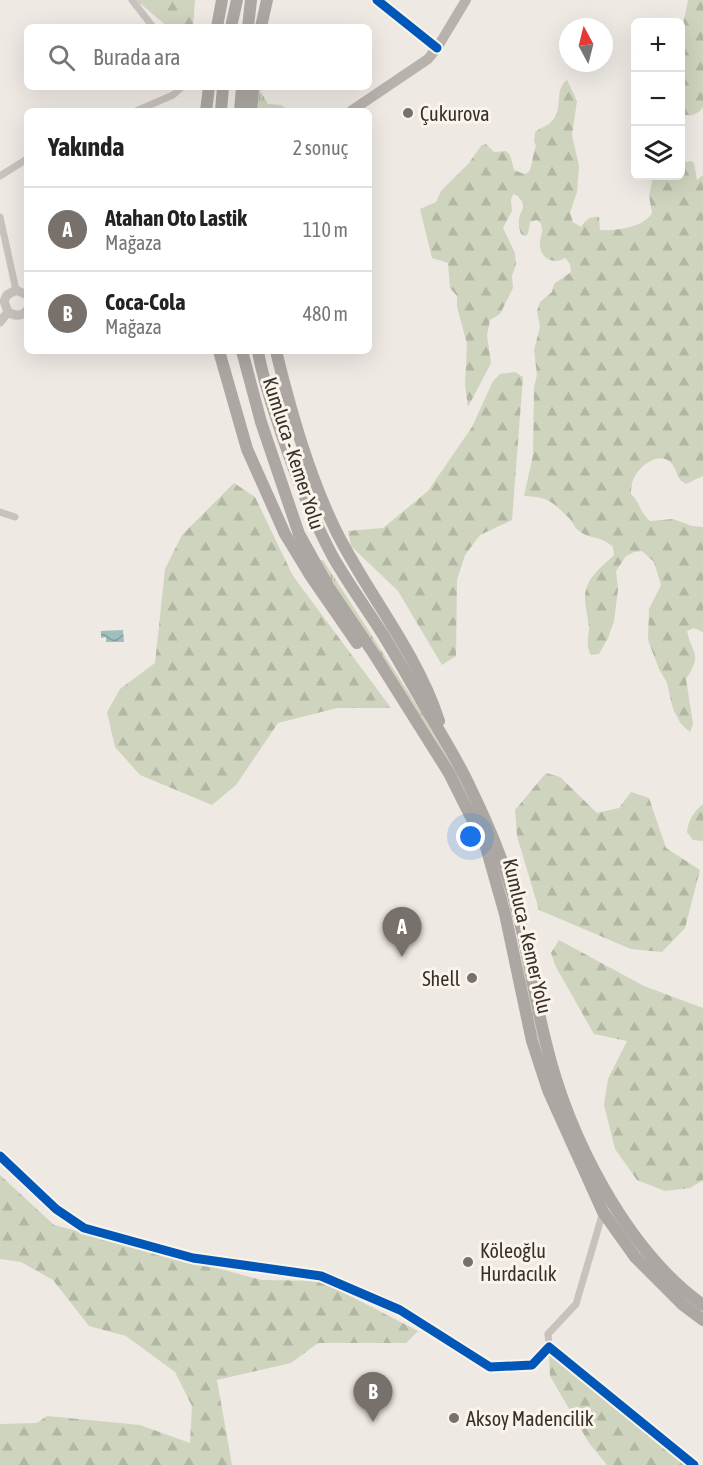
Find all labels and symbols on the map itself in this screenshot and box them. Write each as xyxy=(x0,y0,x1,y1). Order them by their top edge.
north arrow xyxy=(559,18,613,72)
place label: Çukurova xyxy=(420,102,490,125)
marker: Çukurova xyxy=(401,106,415,120)
street label: Kumluca - Kemer Yolu xyxy=(259,374,329,532)
your location xyxy=(456,822,485,851)
street label: Kumluca - Kemer Yolu xyxy=(499,856,557,1016)
pin: A xyxy=(382,908,422,957)
place label: Shell xyxy=(422,967,461,990)
marker: Shell xyxy=(465,971,479,985)
place label: Köleoğlu Hurdacılık xyxy=(480,1239,557,1285)
marker: Köleoğlu Hurdacılık xyxy=(461,1255,475,1269)
pin: B xyxy=(354,1372,392,1422)
place label: Aksoy Madencilik xyxy=(466,1407,594,1430)
marker: Aksoy Madencilik xyxy=(447,1411,461,1425)

